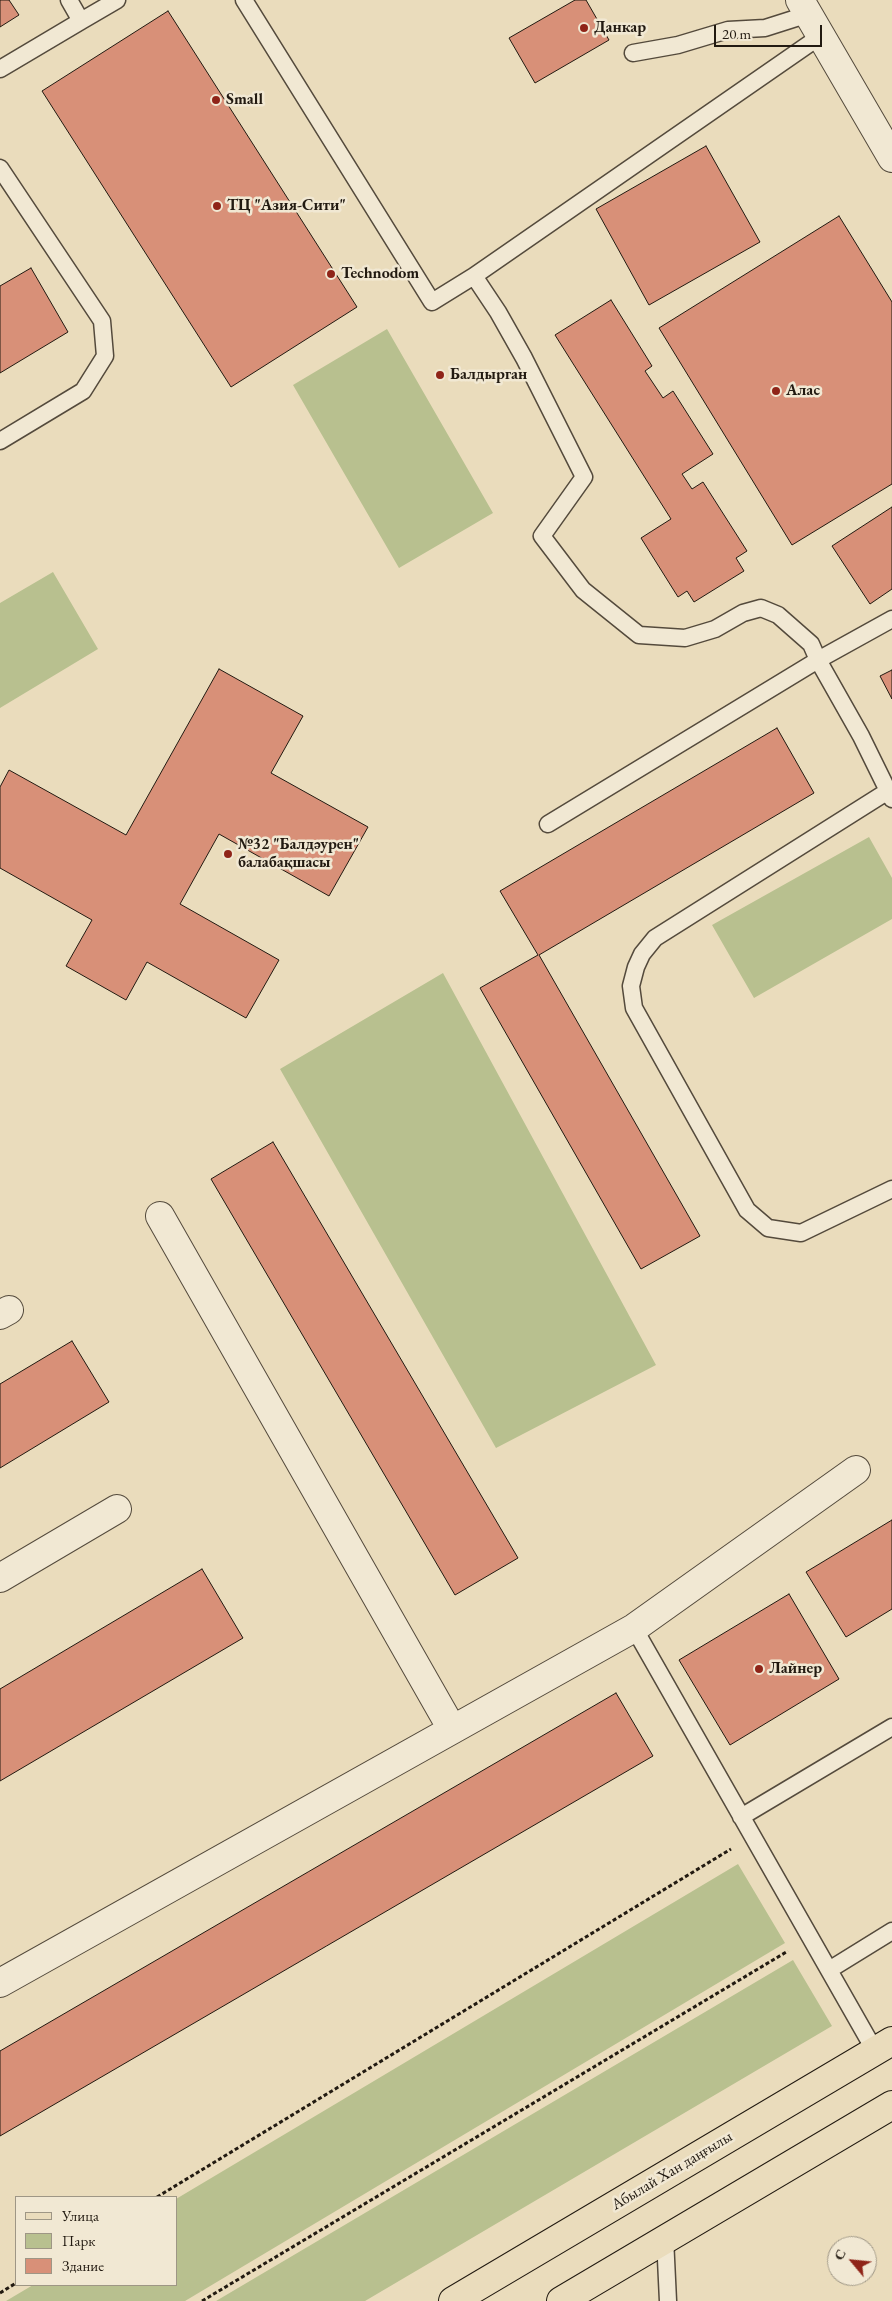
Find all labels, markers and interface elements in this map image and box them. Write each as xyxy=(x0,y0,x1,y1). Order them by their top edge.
scale bar xyxy=(717,15,824,47)
place label: Данкар xyxy=(594,18,646,38)
marker: Данкар xyxy=(578,22,590,34)
text: 20 m xyxy=(722,24,751,43)
place label: Small xyxy=(226,90,263,110)
marker: Small xyxy=(210,94,222,106)
place label: ТЦ "Азия-Сити" xyxy=(227,196,346,216)
marker: ТЦ "Азия-Сити" xyxy=(211,200,223,212)
place label: Technodom xyxy=(341,264,419,284)
marker: Technodom xyxy=(325,268,337,280)
place label: Балдырган xyxy=(450,365,527,385)
marker: Балдырган xyxy=(434,369,446,381)
place label: Алас xyxy=(786,381,820,401)
marker: Алас xyxy=(770,385,782,397)
place label: №32 "Балдәурен" балабақшасы xyxy=(238,835,359,873)
marker: №32 "Балдәурен" балабақшасы xyxy=(222,848,234,860)
place label: Лайнер xyxy=(769,1659,822,1679)
marker: Лайнер xyxy=(753,1663,765,1675)
street label: Абылай Хан даңғылы xyxy=(608,2127,736,2215)
legend xyxy=(15,2196,178,2286)
text: Улица xyxy=(62,2206,99,2225)
text: Парк xyxy=(62,2231,95,2250)
north arrow xyxy=(827,2236,877,2286)
text: С xyxy=(829,2246,850,2263)
text: Здание xyxy=(62,2256,104,2275)

